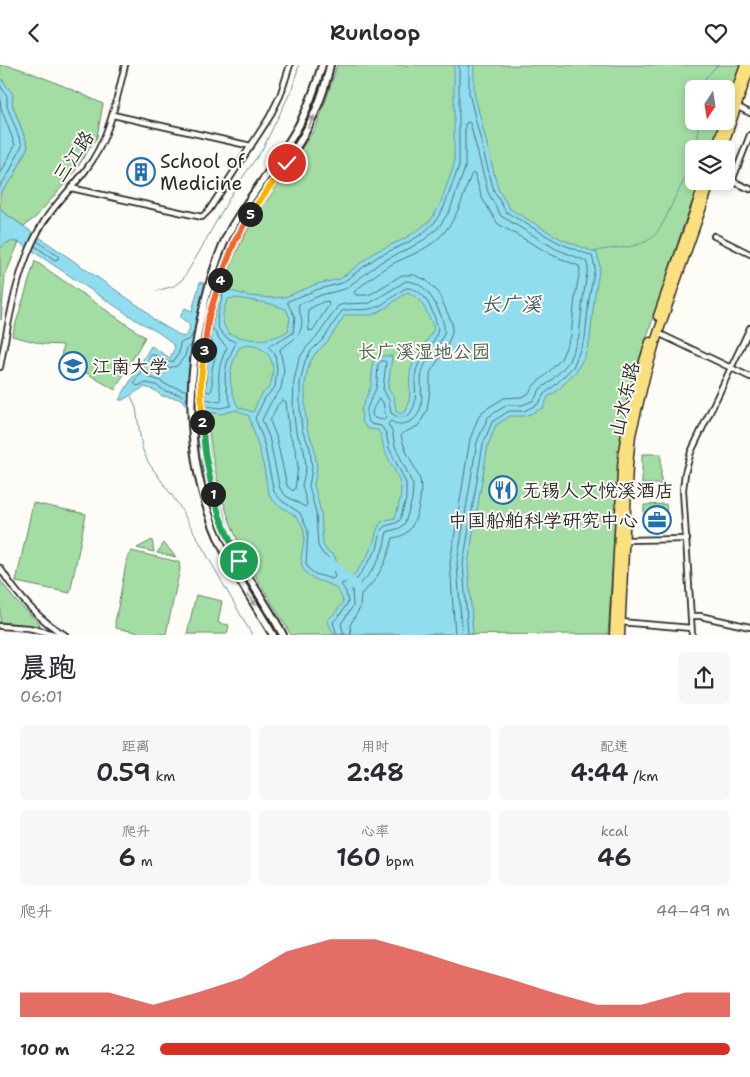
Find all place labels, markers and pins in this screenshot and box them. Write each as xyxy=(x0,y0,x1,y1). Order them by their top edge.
pin xyxy=(266,142,308,184)
place label: School of Medicine xyxy=(160,149,246,196)
building icon: School of Medicine xyxy=(126,157,156,187)
pin: 5 xyxy=(238,201,262,227)
pin: 4 xyxy=(208,267,232,293)
pin: 3 xyxy=(192,337,216,363)
school or university icon: 江南大学 xyxy=(58,351,88,381)
place label: 江南大学 xyxy=(92,354,168,379)
pin: 2 xyxy=(190,409,214,435)
restaurant icon: 无锡人文悦溪酒店 xyxy=(488,475,518,505)
place label: 无锡人文悦溪酒店 xyxy=(522,478,674,503)
pin: 1 xyxy=(200,481,226,507)
office icon: 中国船舶科学研究中心 xyxy=(642,505,672,535)
place label: 中国船舶科学研究中心 xyxy=(448,508,638,533)
pin xyxy=(218,540,260,582)

